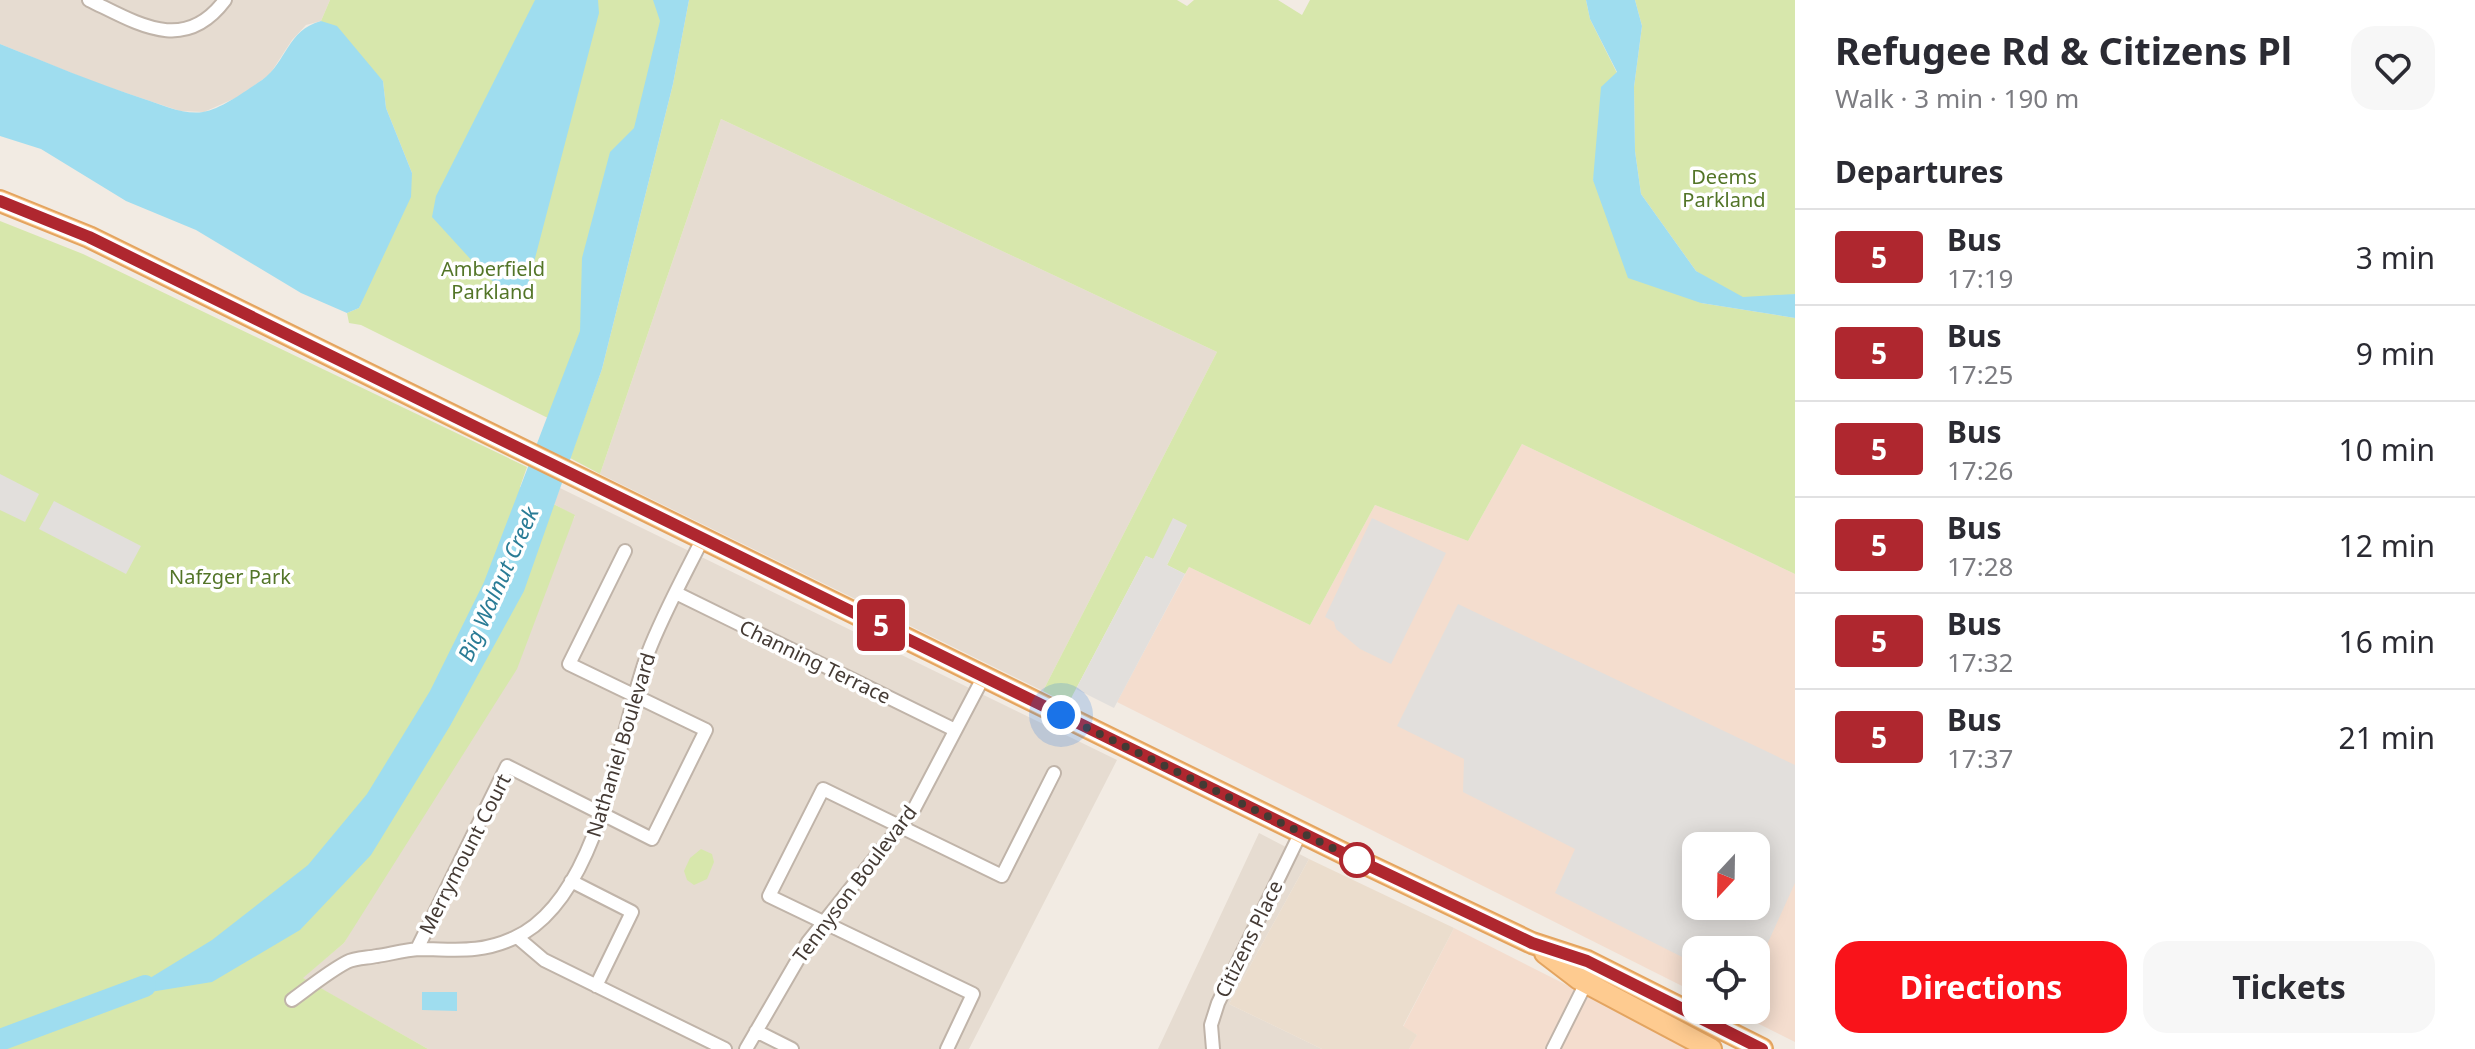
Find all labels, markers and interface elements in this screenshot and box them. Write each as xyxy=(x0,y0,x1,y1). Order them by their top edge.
text: Refugee Rd & Citizens Pl xyxy=(1835,24,2292,76)
button: heart xyxy=(2351,26,2435,110)
text: Walk · 3 min · 190 m xyxy=(1835,80,2079,116)
text: Departures xyxy=(1835,151,2004,192)
park label: Deems Parkland xyxy=(1682,163,1766,213)
text: Bus xyxy=(1947,219,2002,260)
text: 3 min xyxy=(2356,237,2435,278)
text: 5 xyxy=(1871,238,1887,276)
park label: Amberfield Parkland xyxy=(441,255,545,305)
text: 17:19 xyxy=(1947,260,2013,296)
text: Bus xyxy=(1947,315,2002,356)
text: 9 min xyxy=(2356,333,2435,374)
text: 5 xyxy=(1871,334,1887,372)
text: 17:25 xyxy=(1947,356,2013,392)
text: Bus xyxy=(1947,411,2002,452)
text: 10 min xyxy=(2339,429,2435,470)
text: 5 xyxy=(1871,430,1887,468)
text: 17:26 xyxy=(1947,452,2013,488)
water label: Big Walnut Creek xyxy=(450,500,545,666)
text: Bus xyxy=(1947,507,2002,548)
text: 12 min xyxy=(2339,525,2435,566)
text: 5 xyxy=(1871,526,1887,564)
text: 17:28 xyxy=(1947,548,2013,584)
park label: Nafzger Park xyxy=(169,563,291,590)
line badge: 5 xyxy=(855,599,907,651)
text: Bus xyxy=(1947,603,2002,644)
text: 5 xyxy=(873,606,889,644)
street label: Channing Terrace xyxy=(735,613,895,710)
text: 16 min xyxy=(2339,621,2435,662)
text: 5 xyxy=(1871,622,1887,660)
text: 17:32 xyxy=(1947,644,2013,680)
street label: Nathaniel Boulevard xyxy=(580,649,661,840)
your location xyxy=(1041,695,1081,735)
text: Bus xyxy=(1947,699,2002,740)
text: 21 min xyxy=(2339,717,2435,758)
text: 5 xyxy=(1871,718,1887,756)
text: 17:37 xyxy=(1947,740,2013,776)
street label: Merrymount Court xyxy=(412,769,517,939)
street label: Tennyson Boulevard xyxy=(787,800,923,968)
north arrow xyxy=(1682,832,1770,920)
map controls xyxy=(1682,832,1770,1024)
unlabelled marker xyxy=(1340,843,1374,877)
street label: Citizens Place xyxy=(1208,876,1289,1002)
button: locate xyxy=(1682,936,1770,1024)
button: Directions xyxy=(1835,941,2127,1033)
button: Tickets xyxy=(2143,941,2435,1033)

